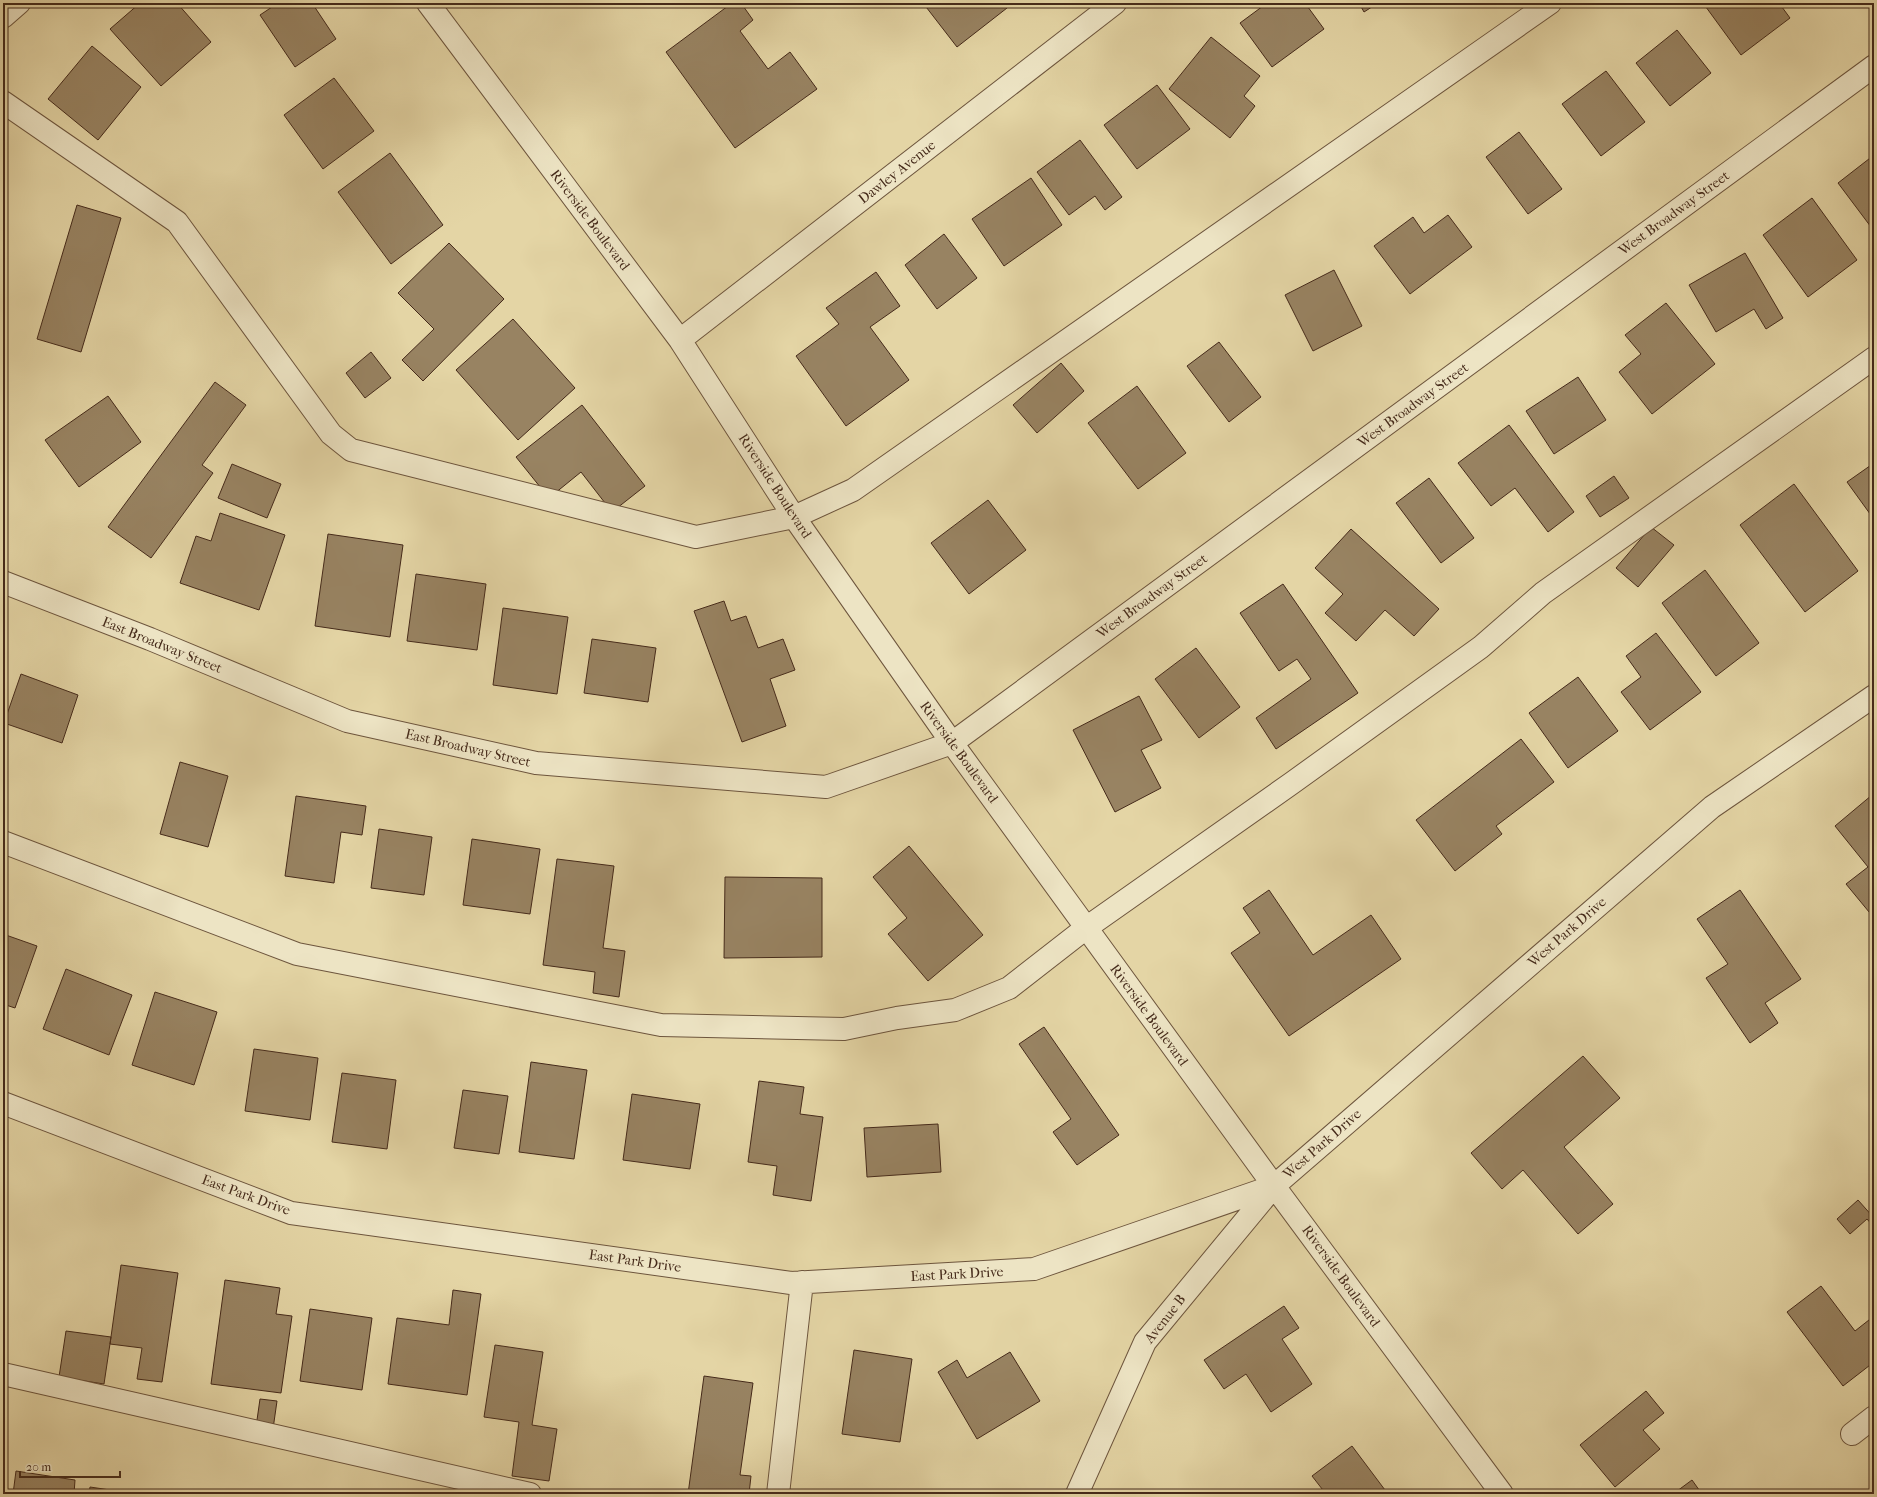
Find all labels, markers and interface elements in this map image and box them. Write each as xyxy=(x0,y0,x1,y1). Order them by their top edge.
street label: Dawley Avenue xyxy=(855,137,939,207)
street label: Riverside Boulevard xyxy=(547,166,634,274)
street label: West Broadway Street xyxy=(1614,167,1733,260)
street label: West Broadway Street xyxy=(1353,359,1472,452)
street label: Riverside Boulevard xyxy=(735,430,815,542)
street label: West Broadway Street xyxy=(1092,550,1211,643)
street label: East Broadway Street xyxy=(99,613,225,677)
street label: Riverside Boulevard xyxy=(916,698,1002,807)
street label: East Broadway Street xyxy=(404,725,532,771)
street label: West Park Drive xyxy=(1524,893,1610,971)
street label: Riverside Boulevard xyxy=(1106,961,1192,1070)
street label: West Park Drive xyxy=(1279,1105,1365,1183)
street label: East Park Drive xyxy=(199,1171,293,1219)
street label: Riverside Boulevard xyxy=(1298,1222,1384,1331)
street label: East Park Drive xyxy=(588,1246,682,1276)
street label: East Park Drive xyxy=(910,1263,1004,1285)
street label: Avenue B xyxy=(1140,1291,1189,1348)
scale bar xyxy=(20,1453,120,1479)
text: 20 m xyxy=(26,1460,51,1474)

